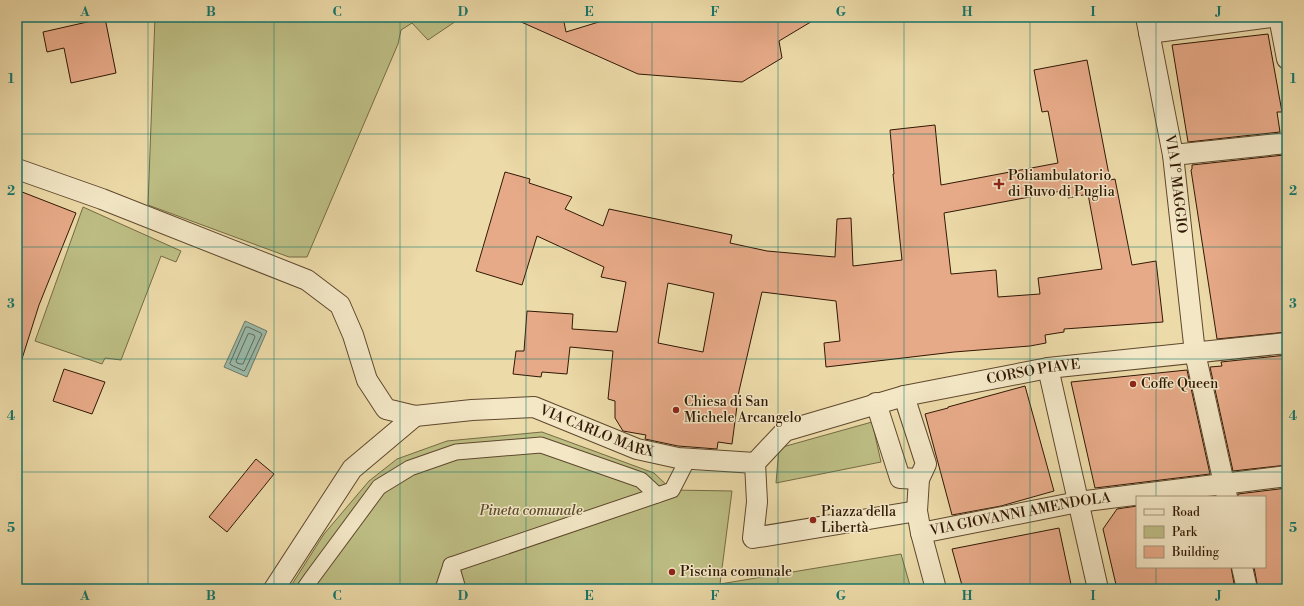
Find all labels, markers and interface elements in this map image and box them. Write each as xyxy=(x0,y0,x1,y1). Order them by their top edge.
text: A xyxy=(79,4,90,20)
text: B xyxy=(206,4,216,20)
text: C xyxy=(332,4,342,20)
text: D xyxy=(458,4,468,20)
text: E xyxy=(584,4,594,20)
text: F xyxy=(710,4,720,20)
text: G xyxy=(836,4,847,20)
text: H xyxy=(962,4,973,20)
text: I xyxy=(1090,4,1096,20)
text: J xyxy=(1214,4,1222,20)
text: 1 xyxy=(8,71,15,87)
text: 1 xyxy=(1290,71,1297,87)
street label: VIA I° MAGGIO xyxy=(1160,132,1191,235)
place label: Poliambulatorio di Ruvo di Puglia xyxy=(1008,167,1116,201)
marker: Poliambulatorio di Ruvo di Puglia xyxy=(993,178,1005,190)
text: 2 xyxy=(7,183,15,199)
text: 2 xyxy=(1289,183,1297,199)
text: 3 xyxy=(7,296,15,312)
text: 3 xyxy=(1289,296,1297,312)
street label: CORSO PIAVE xyxy=(985,356,1081,389)
place label: Coffe Queen xyxy=(1141,375,1219,393)
marker: Coffe Queen xyxy=(1128,379,1138,389)
place label: Chiesa di San Michele Arcangelo xyxy=(684,393,802,427)
street label: VIA CARLO MARX xyxy=(536,401,656,461)
marker: Chiesa di San Michele Arcangelo xyxy=(671,405,681,415)
text: 4 xyxy=(7,408,16,424)
text: 4 xyxy=(1289,408,1298,424)
street label: VIA GIOVANNI AMENDOLA xyxy=(927,489,1112,540)
legend xyxy=(1136,496,1266,568)
park label: Pineta comunale xyxy=(479,502,583,520)
place label: Piazza della Libertà xyxy=(821,503,897,537)
text: Road xyxy=(1172,505,1200,520)
marker: Piazza della Libertà xyxy=(808,515,818,525)
text: 5 xyxy=(7,520,15,536)
text: 5 xyxy=(1289,520,1297,536)
text: Park xyxy=(1172,525,1198,540)
text: Building xyxy=(1171,545,1220,560)
place label: Piscina comunale xyxy=(680,563,792,581)
marker: Piscina comunale xyxy=(667,567,677,577)
text: A xyxy=(79,588,90,604)
text: B xyxy=(206,588,216,604)
text: C xyxy=(332,588,342,604)
text: D xyxy=(458,588,468,604)
text: E xyxy=(584,588,594,604)
text: F xyxy=(710,588,720,604)
text: G xyxy=(836,588,847,604)
text: H xyxy=(962,588,973,604)
text: I xyxy=(1090,588,1096,604)
text: J xyxy=(1214,588,1222,604)

